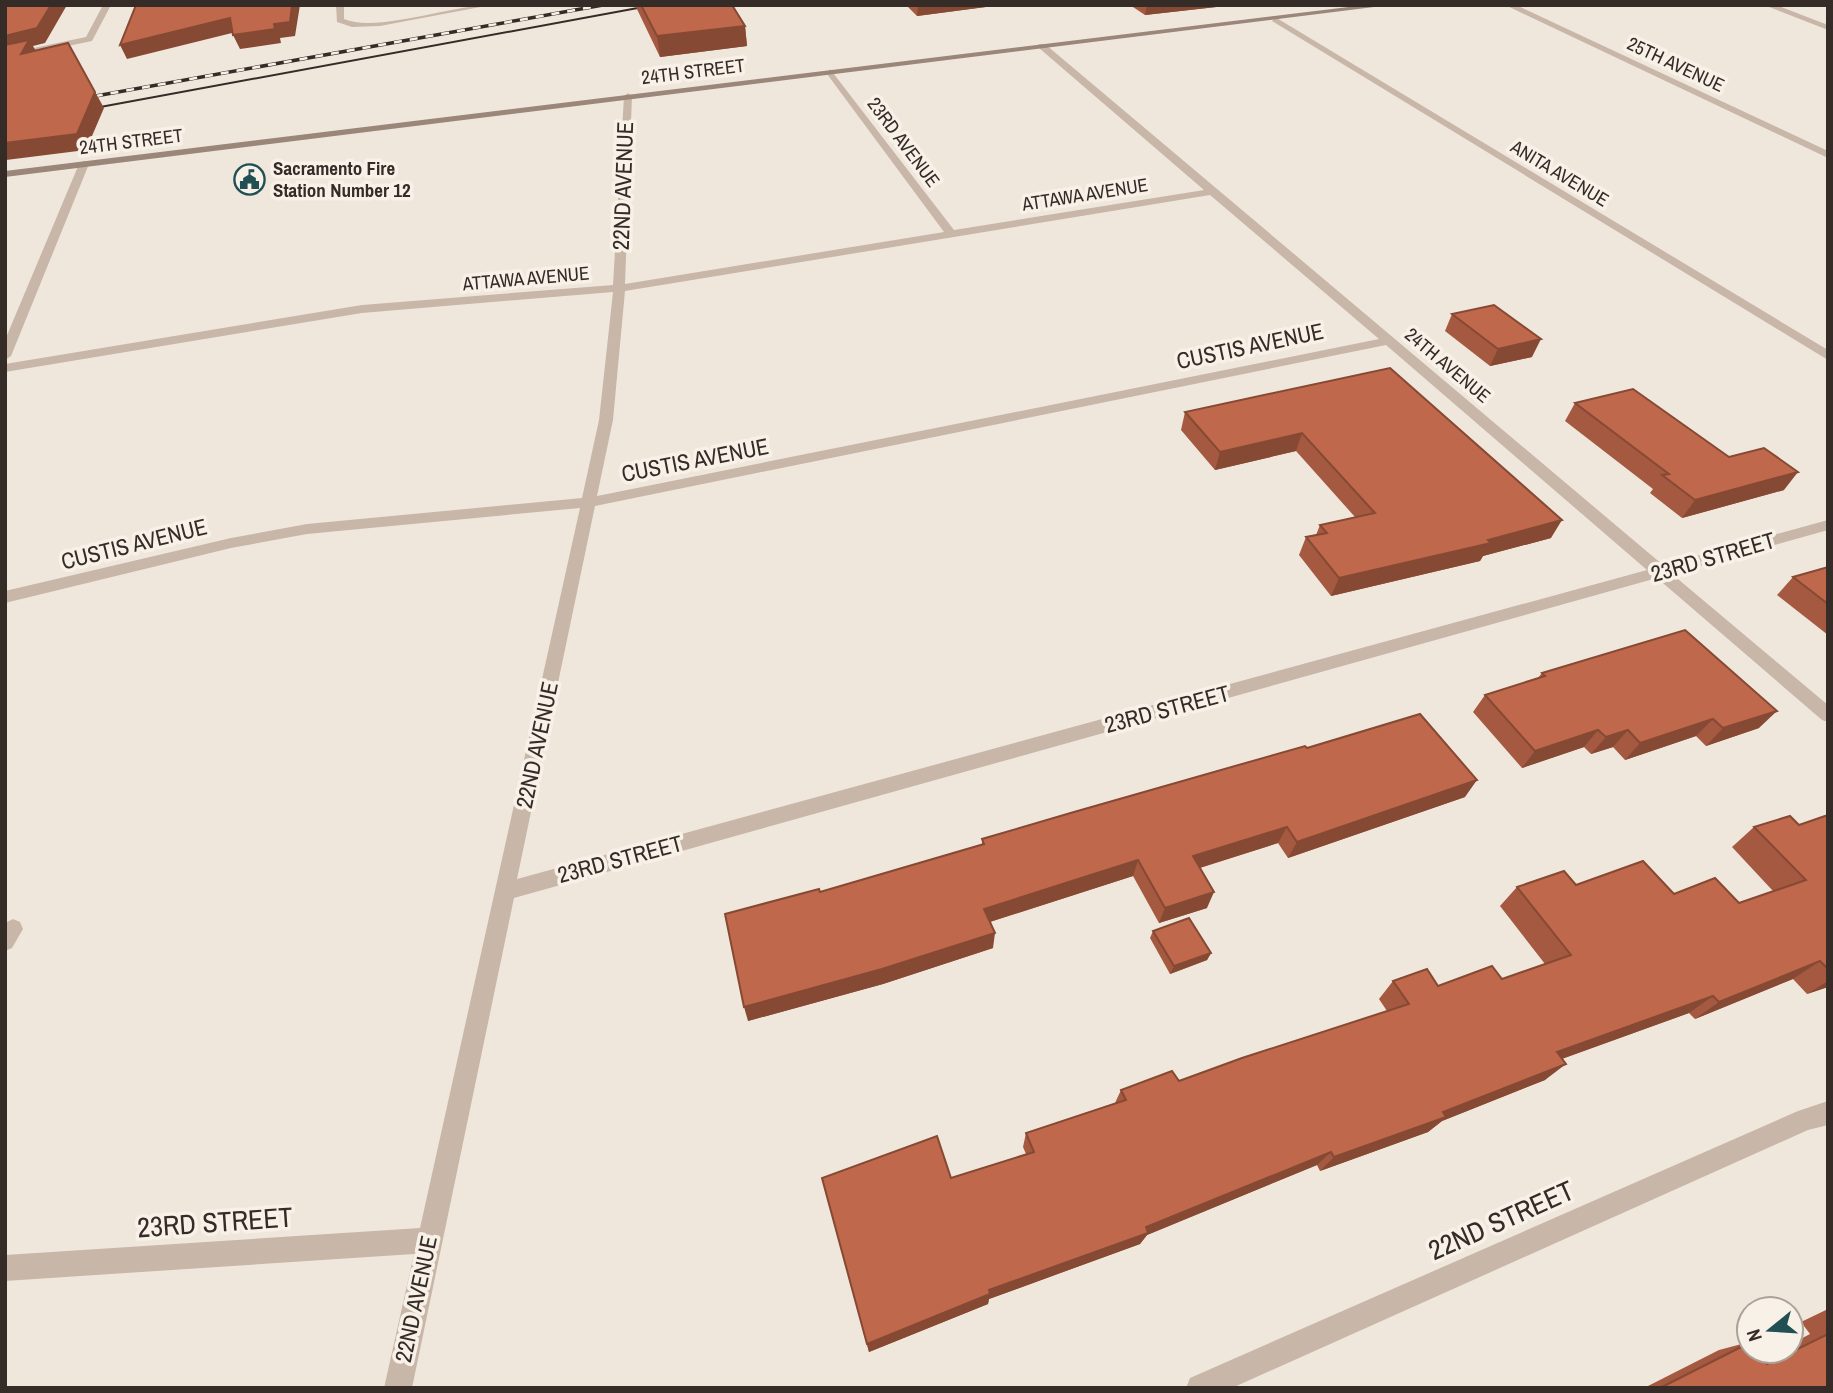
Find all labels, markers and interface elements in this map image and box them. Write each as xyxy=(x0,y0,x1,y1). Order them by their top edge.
street label: 25TH AVENUE xyxy=(1623,30,1729,98)
street label: 24TH STREET xyxy=(640,52,747,90)
street label: 23RD AVENUE xyxy=(862,92,946,192)
street label: 22ND AVENUE xyxy=(605,121,640,251)
street label: 24TH STREET xyxy=(78,122,185,160)
street label: ANITA AVENUE xyxy=(1505,133,1614,213)
place label: Sacramento Fire Station Number 12 xyxy=(273,155,411,203)
public building icon: Sacramento Fire Station Number 12 xyxy=(233,162,267,196)
street label: ATTAWA AVENUE xyxy=(1019,171,1150,217)
street label: ATTAWA AVENUE xyxy=(461,260,590,297)
street label: CUSTIS AVENUE xyxy=(1174,315,1326,376)
street label: 24TH AVENUE xyxy=(1400,321,1496,409)
street label: CUSTIS AVENUE xyxy=(619,430,771,489)
street label: CUSTIS AVENUE xyxy=(58,510,210,577)
street label: 23RD STREET xyxy=(1647,524,1779,589)
street label: 23RD STREET xyxy=(1101,677,1233,740)
street label: 22ND AVENUE xyxy=(508,679,565,811)
street label: 23RD STREET xyxy=(554,827,686,890)
street label: 22ND STREET xyxy=(1422,1171,1580,1269)
street label: 23RD STREET xyxy=(136,1198,294,1246)
street label: 22ND AVENUE xyxy=(387,1233,444,1365)
north arrow xyxy=(1735,1295,1805,1365)
text: N xyxy=(1740,1326,1768,1345)

